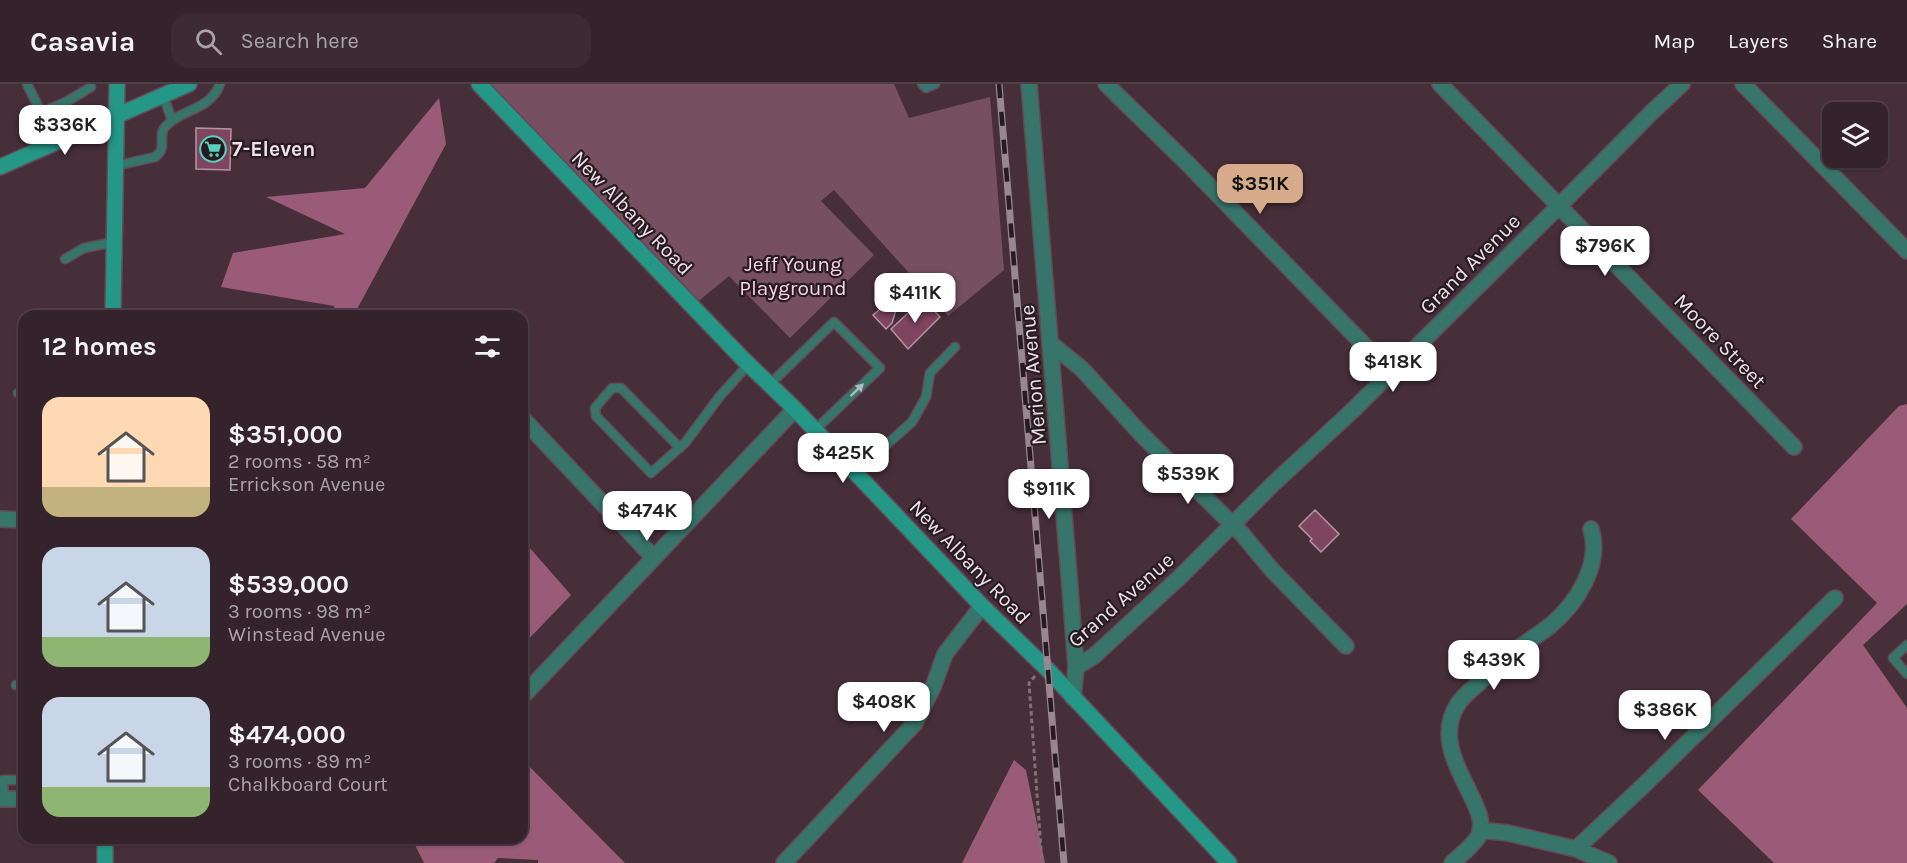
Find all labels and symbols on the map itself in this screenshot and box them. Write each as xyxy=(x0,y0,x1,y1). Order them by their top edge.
pin: $336K xyxy=(23,105,107,156)
supermarket icon: 7-Eleven xyxy=(198,134,228,164)
place label: 7-Eleven xyxy=(232,137,315,161)
street label: New Albany Road xyxy=(567,146,697,280)
pin: $351K xyxy=(1218,164,1302,215)
street label: Grand Avenue xyxy=(1415,209,1525,319)
pin: $796K xyxy=(1563,226,1647,277)
park label: Jeff Young Playground xyxy=(739,252,847,300)
pin: $411K xyxy=(873,273,957,324)
street label: Moore Street xyxy=(1669,289,1771,393)
street label: Merion Avenue xyxy=(1015,304,1051,446)
pin: $418K xyxy=(1351,342,1435,393)
one-way arrow xyxy=(849,383,863,397)
pin: $425K xyxy=(801,433,885,484)
pin: $539K xyxy=(1146,454,1230,505)
pin: $911K xyxy=(1007,469,1091,520)
pin: $474K xyxy=(605,491,689,542)
street label: New Albany Road xyxy=(905,495,1035,629)
street label: Grand Avenue xyxy=(1063,548,1179,652)
pin: $439K xyxy=(1452,640,1536,691)
pin: $408K xyxy=(842,682,926,733)
pin: $386K xyxy=(1623,690,1707,741)

